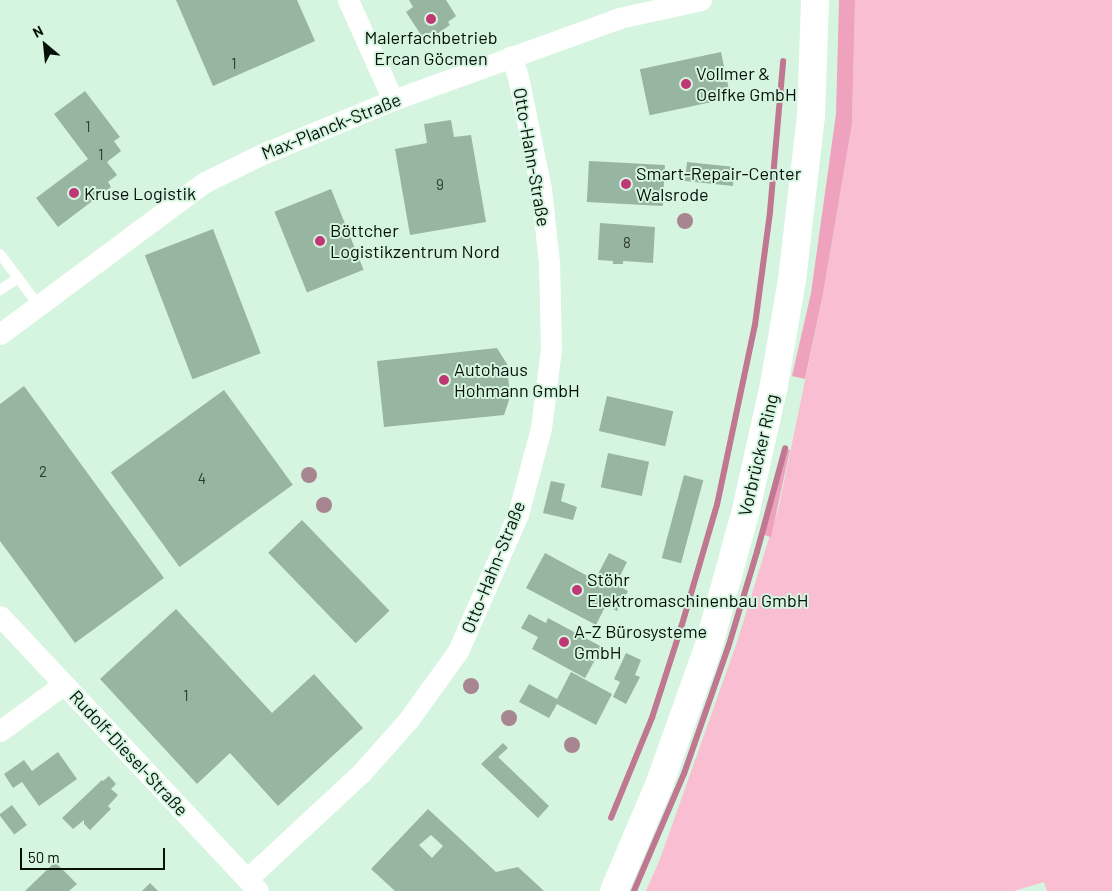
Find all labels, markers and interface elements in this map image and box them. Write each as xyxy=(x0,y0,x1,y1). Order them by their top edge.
marker: Malerfachbetrieb Ercan Göcmen xyxy=(425,13,437,25)
north arrow xyxy=(20,20,70,70)
text: N xyxy=(30,22,46,41)
place label: Malerfachbetrieb Ercan Göcmen xyxy=(364,27,498,70)
house number: 1 xyxy=(231,55,237,73)
place label: Vollmer & Oelfke GmbH xyxy=(696,63,797,106)
marker: Vollmer & Oelfke GmbH xyxy=(680,78,692,90)
street label: Otto-Hahn-Straße xyxy=(509,86,555,228)
street label: Max-Planck-Straße xyxy=(258,88,404,164)
house number: 1 xyxy=(85,118,91,136)
house number: 1 xyxy=(98,146,104,164)
place label: Smart-Repair-Center Walsrode xyxy=(636,163,801,205)
house number: 9 xyxy=(436,176,444,194)
marker: Smart-Repair-Center Walsrode xyxy=(620,178,632,190)
place label: Kruse Logistik xyxy=(84,182,196,204)
marker: Kruse Logistik xyxy=(68,187,80,199)
place label: Böttcher Logistikzentrum Nord xyxy=(330,220,500,262)
house number: 8 xyxy=(623,234,631,252)
marker: Böttcher Logistikzentrum Nord xyxy=(314,235,326,247)
place label: Autohaus Hohmann GmbH xyxy=(454,359,580,402)
marker: Autohaus Hohmann GmbH xyxy=(438,374,450,386)
street label: Vorbrücker Ring xyxy=(733,392,783,518)
house number: 2 xyxy=(39,463,47,481)
house number: 4 xyxy=(198,470,206,488)
street label: Otto-Hahn-Straße xyxy=(457,498,529,636)
place label: Stöhr Elektromaschinenbau GmbH xyxy=(587,569,808,612)
marker: Stöhr Elektromaschinenbau GmbH xyxy=(571,584,583,596)
place label: A-Z Bürosysteme GmbH xyxy=(574,621,707,664)
marker: A-Z Bürosysteme GmbH xyxy=(558,636,570,648)
street label: Rudolf-Diesel-Straße xyxy=(65,686,193,820)
house number: 1 xyxy=(183,687,189,705)
scale bar xyxy=(22,838,168,870)
text: 50 m xyxy=(28,848,60,866)

